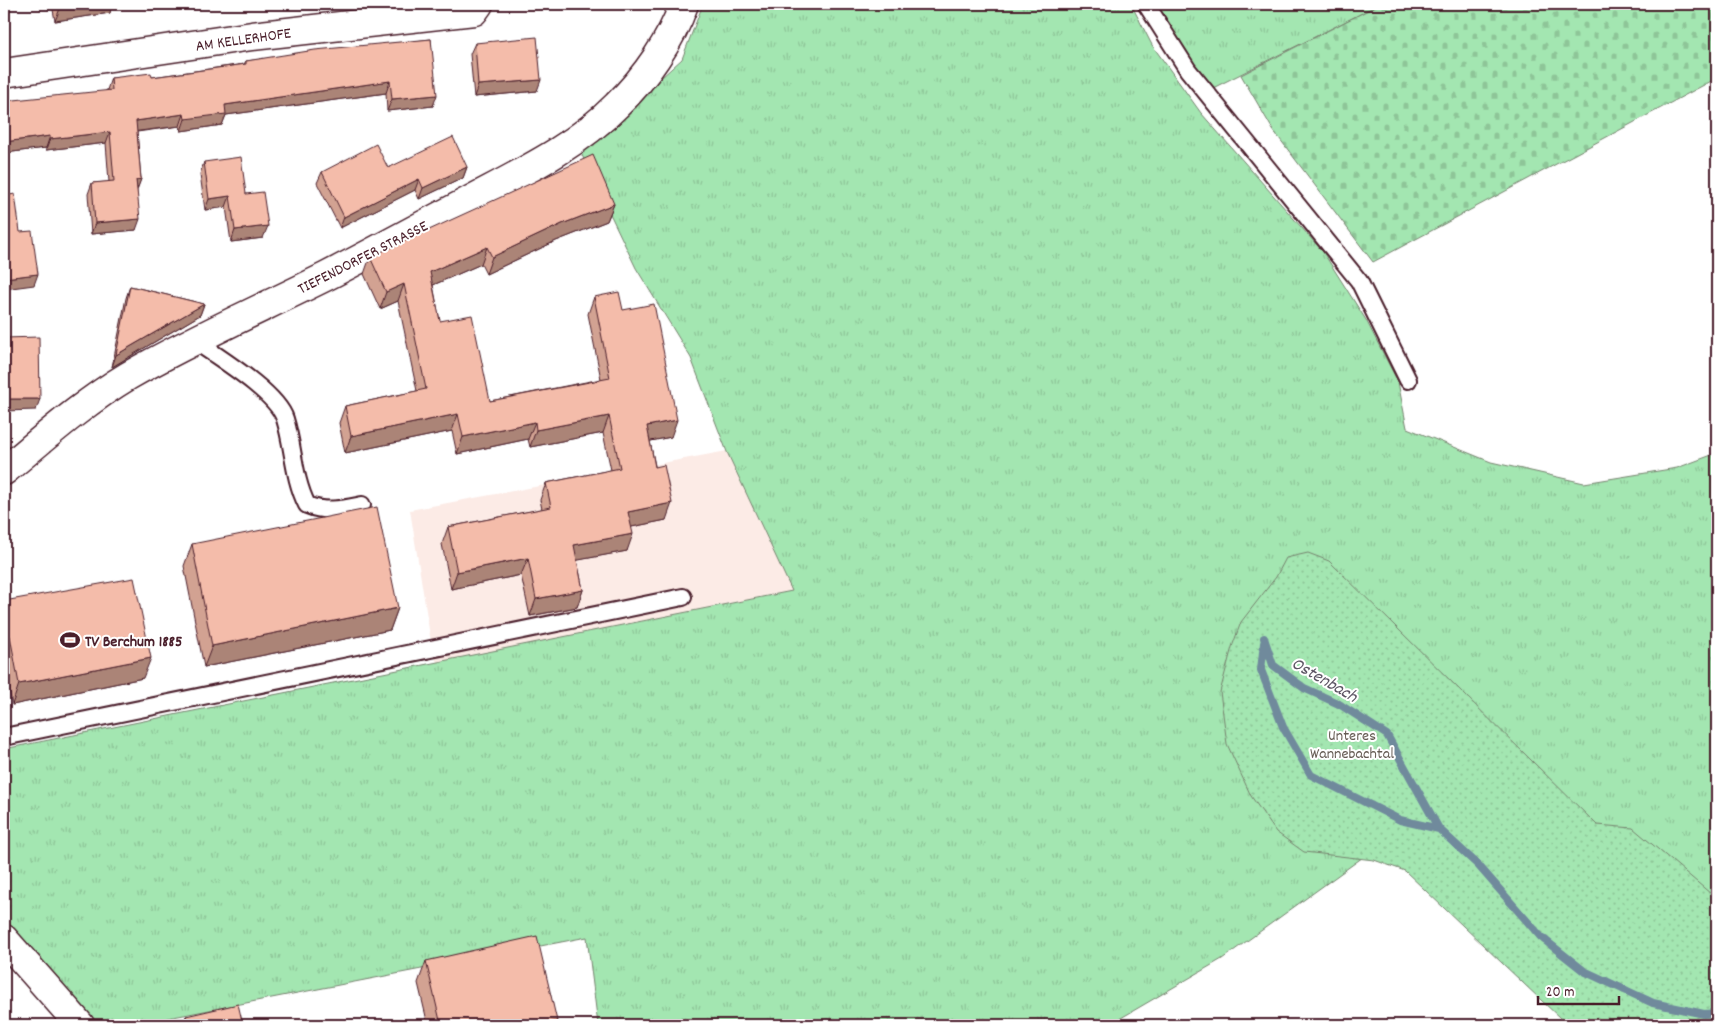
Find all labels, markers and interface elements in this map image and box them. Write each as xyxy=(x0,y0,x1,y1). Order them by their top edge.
street label: AM KELLERHOFE xyxy=(194,22,293,59)
street label: TIEFENDORFER STRASSE xyxy=(294,215,433,301)
sports icon: TV Berchum 1885 xyxy=(59,629,81,651)
place label: TV Berchum 1885 xyxy=(85,631,182,654)
water label: Ostenbach xyxy=(1286,652,1362,710)
park label: Unteres Wannebachtal xyxy=(1310,725,1394,766)
scale bar xyxy=(1538,974,1620,1006)
text: 20 m xyxy=(1546,982,1574,1004)

